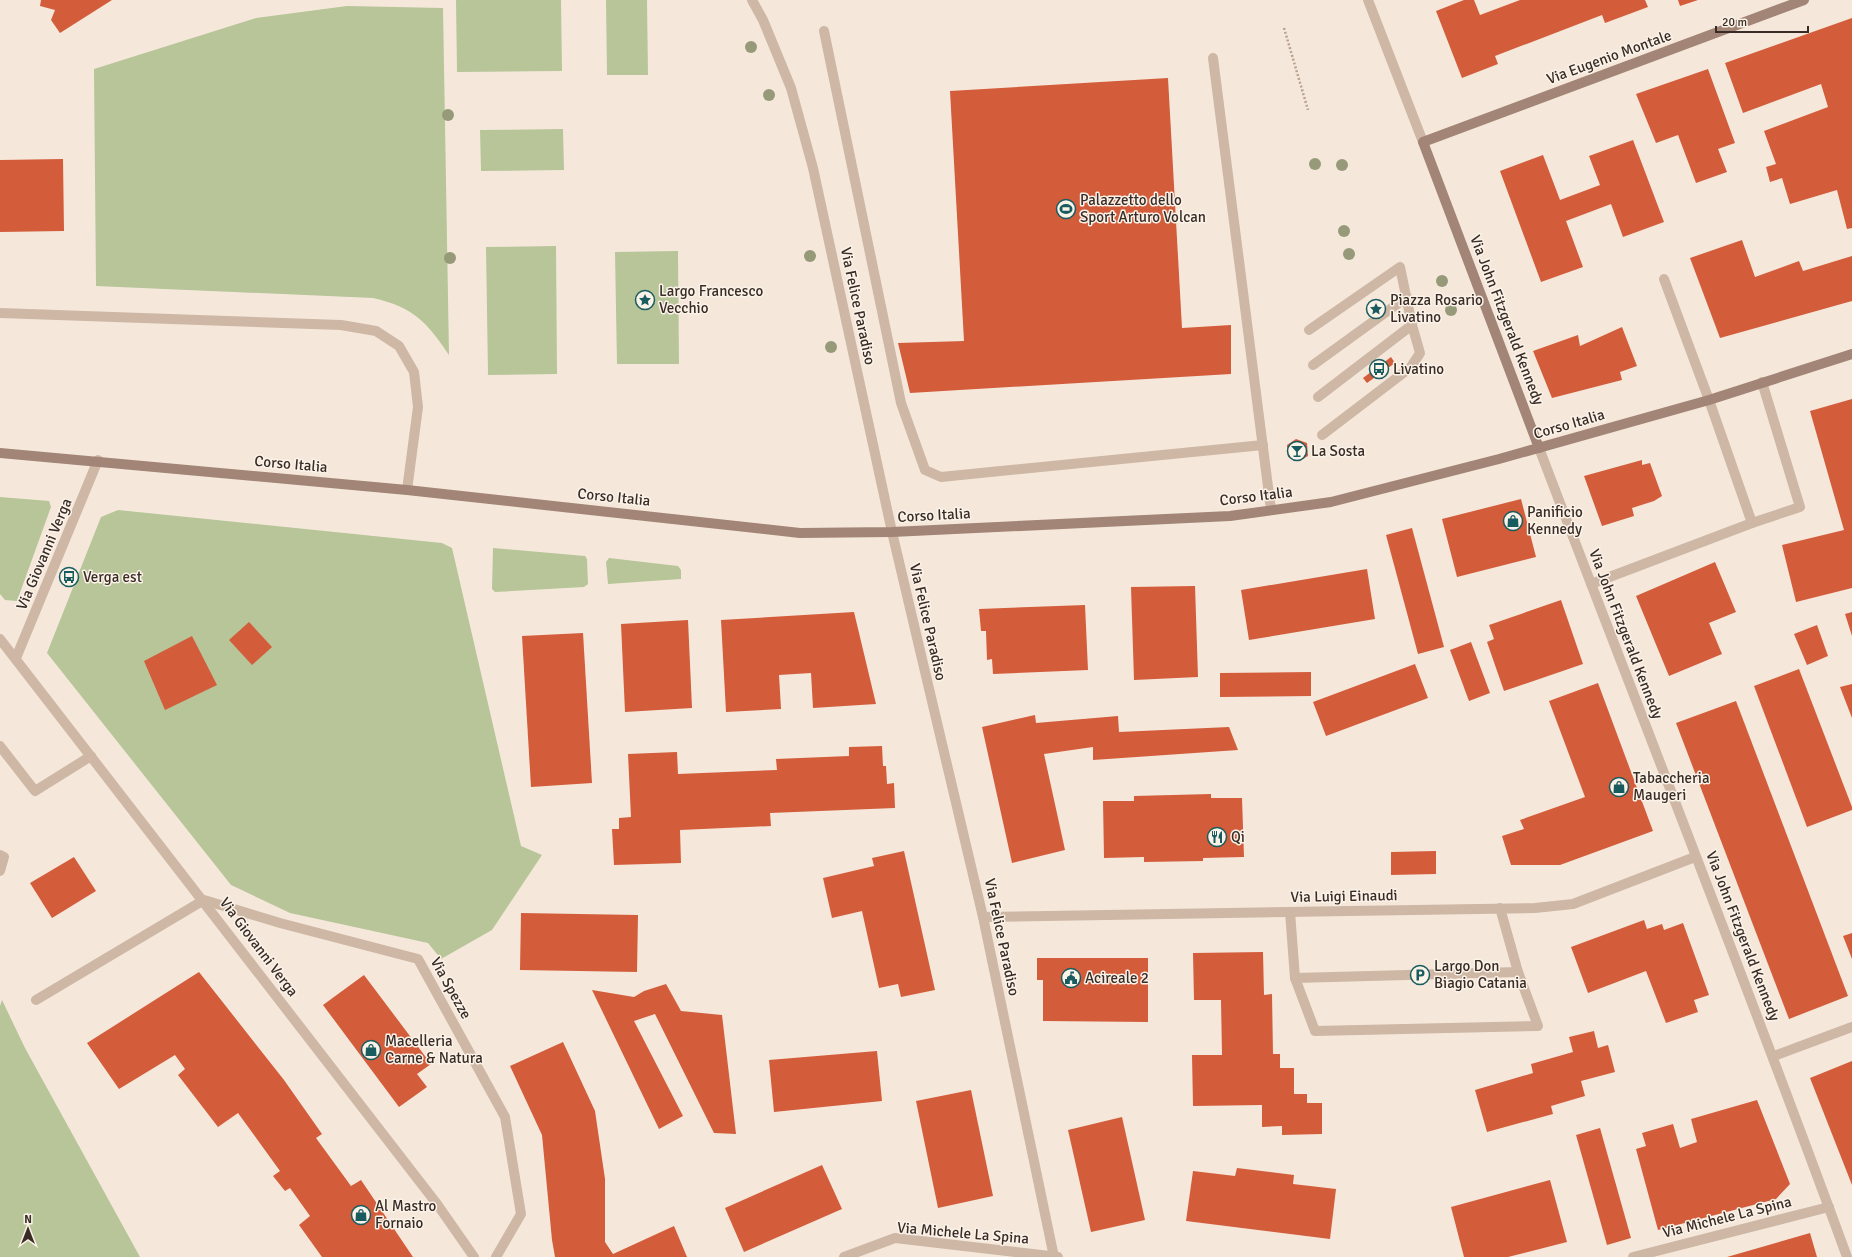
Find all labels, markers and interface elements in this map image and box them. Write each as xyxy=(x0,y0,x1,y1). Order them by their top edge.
scale bar xyxy=(1716,8,1808,34)
text: 20 m xyxy=(1722,15,1747,30)
street label: Via Eugenio Montale xyxy=(1544,26,1674,88)
place label: Palazzetto dello Sport Arturo Volcan xyxy=(1080,191,1206,226)
sports icon: Palazzetto dello Sport Arturo Volcan xyxy=(1055,198,1077,220)
street label: Via John Fitzgerald Kennedy xyxy=(1466,232,1548,408)
street label: Via Felice Paradiso xyxy=(837,246,879,367)
place label: Largo Francesco Vecchio xyxy=(659,282,763,317)
place icon: Largo Francesco Vecchio xyxy=(634,289,656,311)
place label: Piazza Rosario Livatino xyxy=(1390,291,1483,326)
place icon: Piazza Rosario Livatino xyxy=(1365,298,1387,320)
bus stop icon: Livatino xyxy=(1368,358,1390,380)
place label: Livatino xyxy=(1393,360,1444,378)
street label: Corso Italia xyxy=(1531,405,1607,443)
bar icon: La Sosta xyxy=(1286,440,1308,462)
place label: La Sosta xyxy=(1311,442,1365,460)
street label: Corso Italia xyxy=(254,452,328,476)
street label: Corso Italia xyxy=(1219,483,1293,509)
street label: Corso Italia xyxy=(577,484,651,510)
street label: Via Giovanni Verga xyxy=(12,496,76,612)
place label: Panificio Kennedy xyxy=(1527,503,1583,538)
street label: Corso Italia xyxy=(897,504,971,526)
shop icon: Panificio Kennedy xyxy=(1502,510,1524,532)
street label: Via John Fitzgerald Kennedy xyxy=(1585,546,1667,722)
street label: Via Felice Paradiso xyxy=(906,562,950,683)
bus stop icon: Verga est xyxy=(58,566,80,588)
place label: Verga est xyxy=(83,568,142,586)
place label: Tabaccheria Maugeri xyxy=(1633,769,1710,804)
shop icon: Tabaccheria Maugeri xyxy=(1608,776,1630,798)
restaurant icon: Qi xyxy=(1206,826,1228,848)
place label: Qi xyxy=(1231,828,1245,846)
street label: Via John Fitzgerald Kennedy xyxy=(1702,848,1784,1024)
street label: Via Felice Paradiso xyxy=(981,877,1023,998)
street label: Via Luigi Einaudi xyxy=(1290,886,1398,906)
street label: Via Giovanni Verga xyxy=(216,894,302,1000)
street label: Via Spezze xyxy=(427,954,475,1022)
place label: Largo Don Biagio Catania xyxy=(1434,957,1527,992)
parking icon: Largo Don Biagio Catania xyxy=(1409,964,1431,986)
public building icon: Acireale 2 xyxy=(1060,967,1082,989)
place label: Acireale 2 xyxy=(1085,969,1149,987)
place label: Macelleria Carne & Natura xyxy=(385,1032,483,1067)
shop icon: Macelleria Carne & Natura xyxy=(360,1039,382,1061)
street label: Via Michele La Spina xyxy=(1661,1192,1793,1242)
place label: Al Mastro Fornaio xyxy=(375,1197,436,1232)
shop icon: Al Mastro Fornaio xyxy=(350,1204,372,1226)
north arrow xyxy=(8,1209,48,1249)
text: N xyxy=(24,1213,32,1226)
street label: Via Michele La Spina xyxy=(896,1218,1030,1248)

